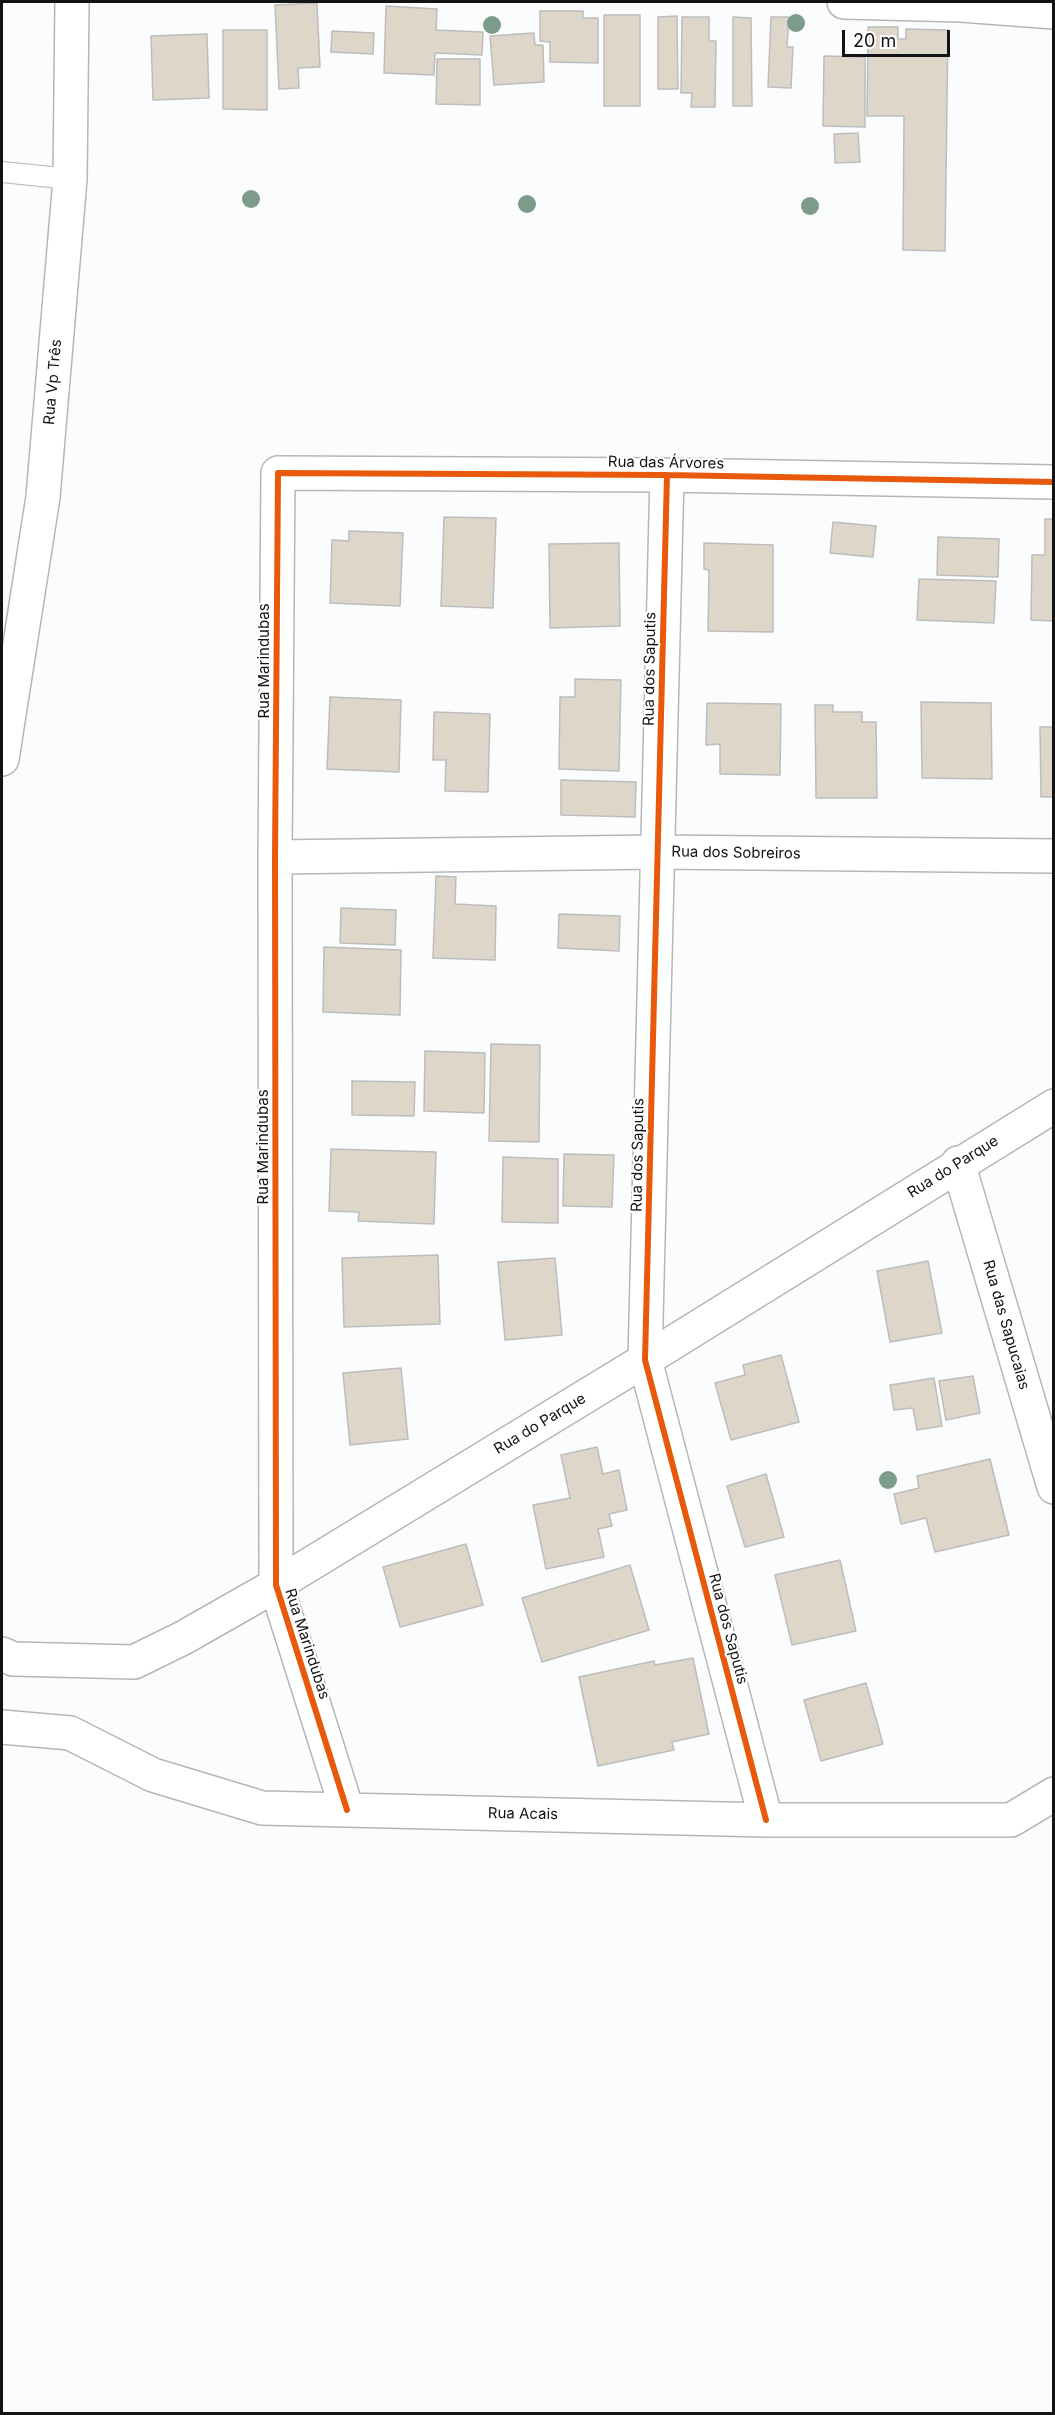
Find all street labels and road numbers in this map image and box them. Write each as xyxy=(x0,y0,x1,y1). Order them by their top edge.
street label: Rua Vp Três xyxy=(40,338,66,426)
street label: Rua das Árvores xyxy=(608,453,724,473)
street label: Rua Marindubas xyxy=(255,603,273,719)
street label: Rua dos Saputis xyxy=(640,612,660,726)
street label: Rua dos Sobreiros xyxy=(671,843,801,863)
street label: Rua Marindubas xyxy=(254,1089,272,1205)
street label: Rua dos Saputis xyxy=(628,1098,648,1212)
street label: Rua do Parque xyxy=(904,1132,1002,1202)
street label: Rua das Sapucaias xyxy=(979,1258,1033,1392)
street label: Rua do Parque xyxy=(491,1390,589,1458)
street label: Rua dos Saputis xyxy=(705,1572,751,1686)
street label: Rua Marindubas xyxy=(281,1586,333,1702)
street label: Rua Acais xyxy=(488,1804,558,1824)

